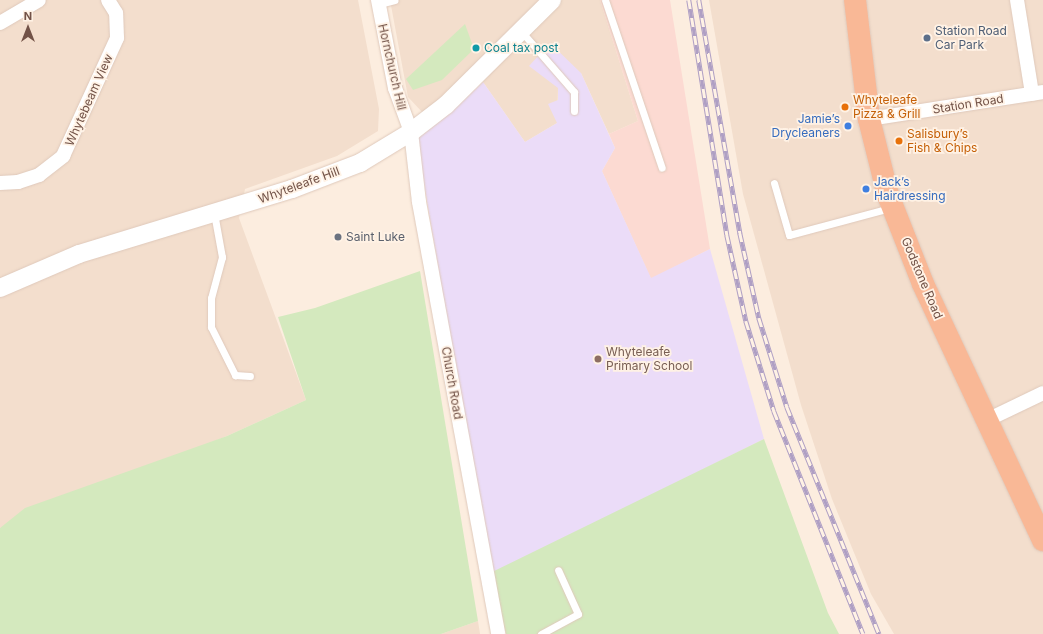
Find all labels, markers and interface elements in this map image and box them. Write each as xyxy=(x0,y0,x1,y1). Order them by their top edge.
north arrow xyxy=(8,8,48,48)
text: N xyxy=(24,9,32,23)
street label: Hornchurch Hill xyxy=(375,22,409,112)
place label: Station Road Car Park xyxy=(935,24,1007,52)
marker: Station Road Car Park xyxy=(922,33,932,43)
place label: Coal tax post xyxy=(484,41,559,55)
marker: Coal tax post xyxy=(471,43,481,53)
street label: Whytebeam View xyxy=(62,52,116,148)
street label: Station Road xyxy=(931,91,1005,117)
place label: Whyteleafe Pizza & Grill xyxy=(853,93,920,121)
marker: Whyteleafe Pizza & Grill xyxy=(840,102,850,112)
place label: Jamie’s Drycleaners xyxy=(772,112,840,140)
marker: Jamie’s Drycleaners xyxy=(843,121,853,131)
place label: Salisbury’s Fish & Chips xyxy=(907,127,977,155)
marker: Salisbury’s Fish & Chips xyxy=(894,136,904,146)
street label: Whyteleafe Hill xyxy=(256,164,342,206)
place label: Jack’s Hairdressing xyxy=(874,175,946,203)
marker: Jack’s Hairdressing xyxy=(861,184,871,194)
place label: Saint Luke xyxy=(346,230,405,244)
marker: Saint Luke xyxy=(333,232,343,242)
street label: Godstone Road xyxy=(898,235,946,321)
place label: Whyteleafe Primary School xyxy=(606,345,692,373)
street label: Church Road xyxy=(439,346,465,420)
marker: Whyteleafe Primary School xyxy=(593,354,603,364)

